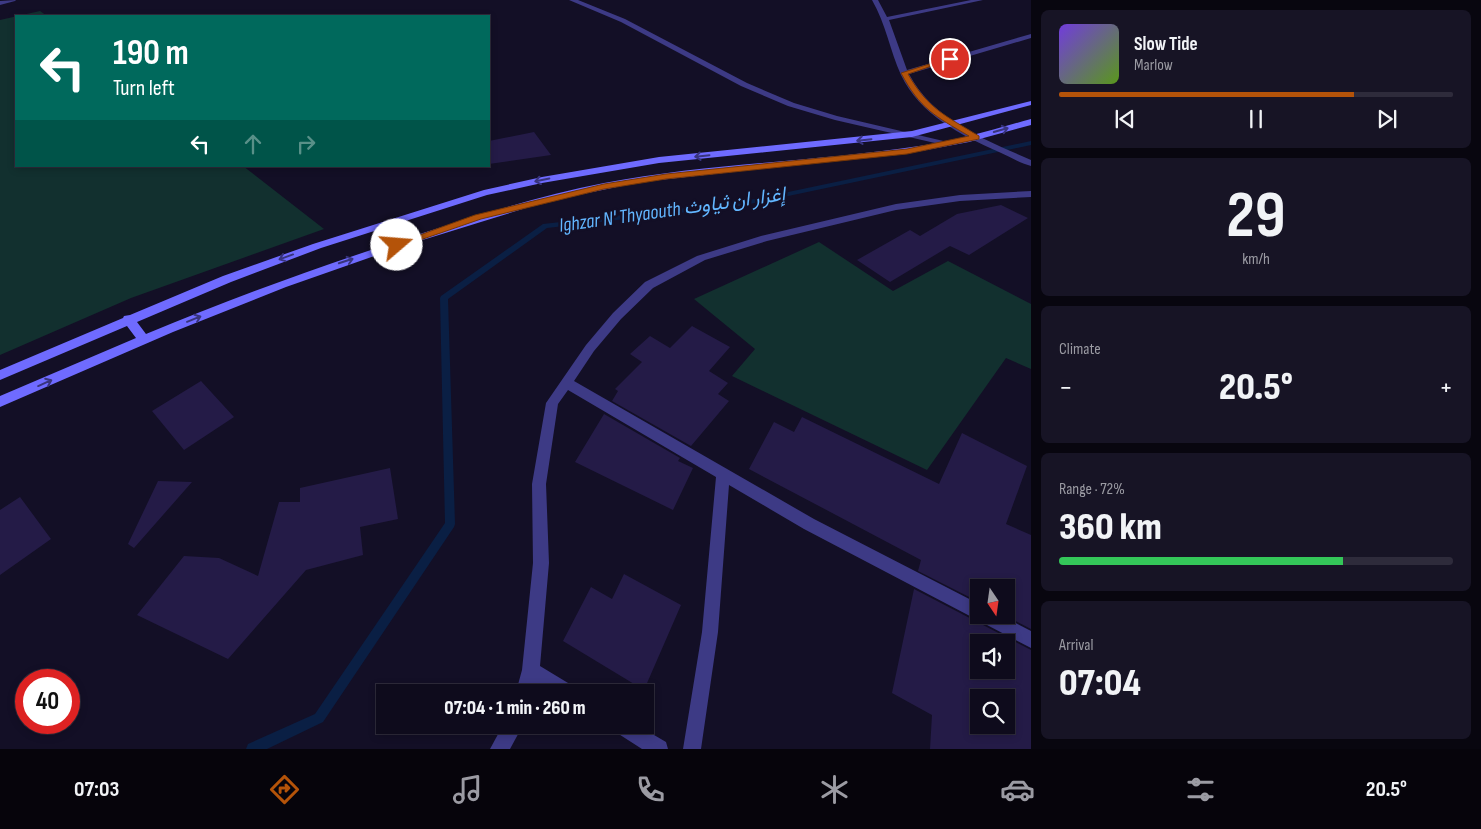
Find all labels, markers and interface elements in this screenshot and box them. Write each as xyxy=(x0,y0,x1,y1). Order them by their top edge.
text: 190 m xyxy=(113,32,189,75)
text: Slow Tide xyxy=(1134,33,1198,56)
icon: left xyxy=(30,35,95,100)
pin xyxy=(929,38,971,80)
icon: arrive xyxy=(936,45,964,73)
text: Marlow xyxy=(1134,56,1173,75)
text: Turn left xyxy=(113,75,175,102)
icon: previous xyxy=(1111,105,1139,133)
icon: pause xyxy=(1242,105,1270,133)
icon: next xyxy=(1373,105,1401,133)
one-way arrow xyxy=(992,125,1008,135)
icon: left xyxy=(186,130,214,158)
icon: ahead xyxy=(239,130,267,158)
icon: right xyxy=(292,130,320,158)
one-way arrow xyxy=(856,135,872,145)
one-way arrow xyxy=(695,151,711,161)
one-way arrow xyxy=(534,176,550,185)
text: 29 xyxy=(1226,178,1286,256)
water label: Ighzar N' Thyaouth إغزار ان ثياوث xyxy=(558,182,789,238)
position arrow xyxy=(370,218,422,270)
text: km/h xyxy=(1242,250,1270,269)
one-way arrow xyxy=(279,253,294,262)
one-way arrow xyxy=(338,256,354,266)
one-way arrow xyxy=(186,313,201,323)
text: Climate xyxy=(1059,340,1101,359)
text: 20.5° xyxy=(1219,365,1293,410)
text: − xyxy=(1059,371,1073,404)
text: + xyxy=(1439,371,1453,404)
one-way arrow xyxy=(37,377,52,386)
text: Range · 72% xyxy=(1059,480,1125,499)
text: 360 km xyxy=(1059,505,1162,550)
north arrow xyxy=(970,579,1015,624)
map controls xyxy=(970,579,1015,734)
button: sound xyxy=(970,634,1015,679)
text: Arrival xyxy=(1059,636,1093,655)
text: 07:04 xyxy=(1059,661,1141,706)
speed limit sign: 40 xyxy=(15,669,80,734)
button: search xyxy=(970,689,1015,734)
text: 07:04 · 1 min · 260 m xyxy=(444,697,586,720)
icon: directions xyxy=(267,772,302,807)
icon: music xyxy=(450,772,485,807)
icon: phone xyxy=(633,772,668,807)
icon: climate xyxy=(817,772,852,807)
icon: car xyxy=(1000,772,1035,807)
icon: filters xyxy=(1183,772,1218,807)
text: 07:03 xyxy=(74,776,119,803)
text: 20.5° xyxy=(1366,776,1407,803)

